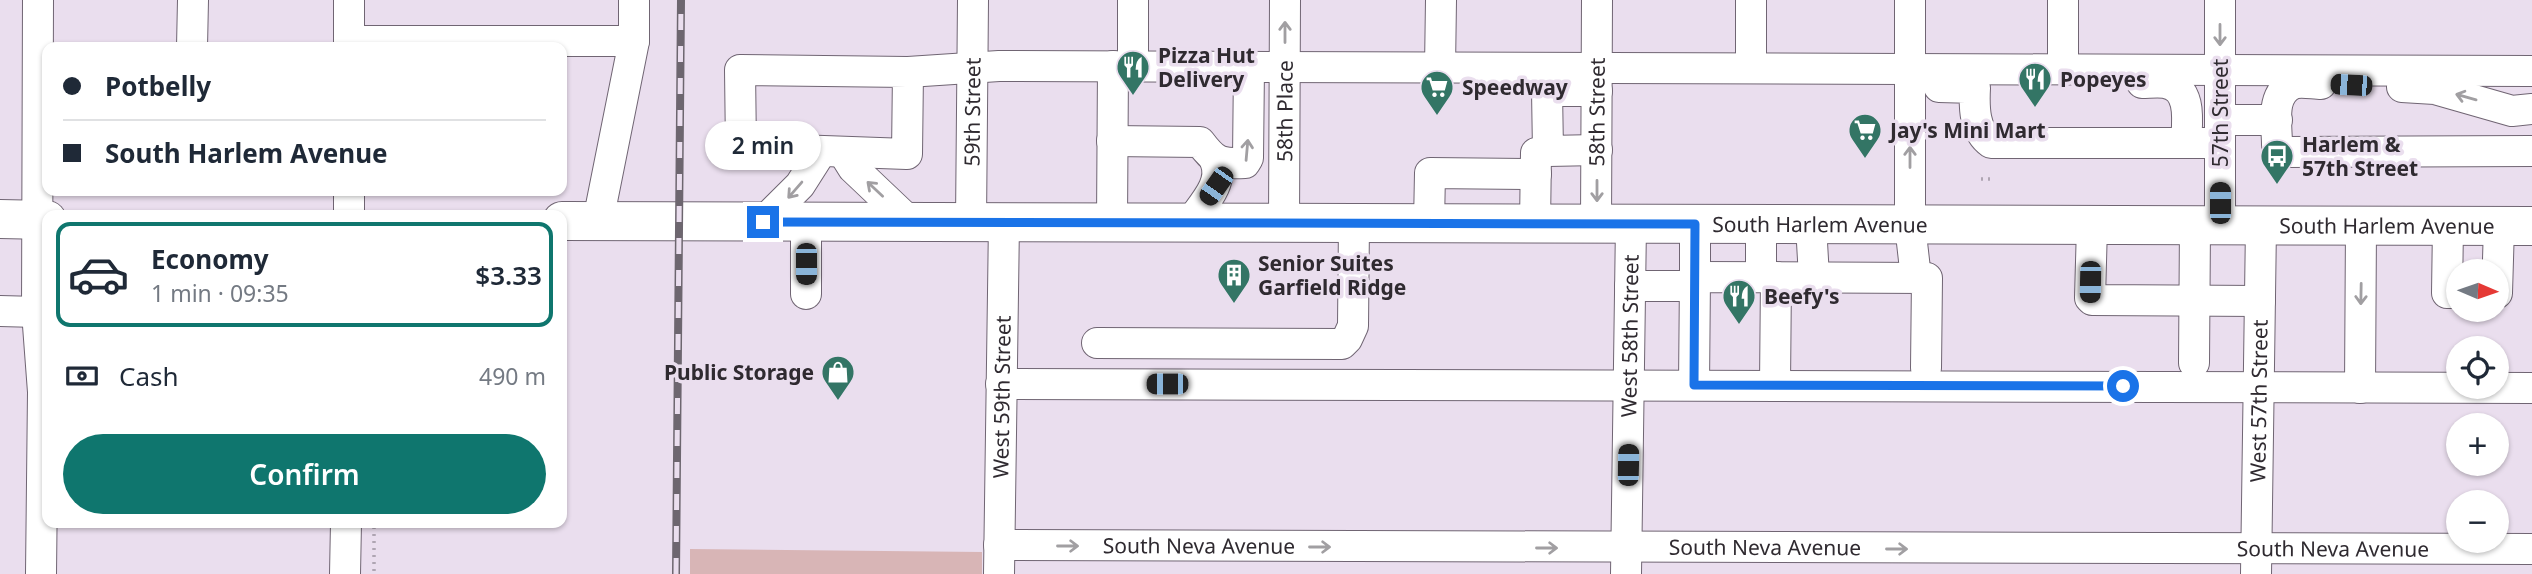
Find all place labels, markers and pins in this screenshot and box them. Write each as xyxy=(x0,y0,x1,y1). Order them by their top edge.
place label: Pizza Hut Delivery xyxy=(1158,41,1255,93)
restaurant icon: Pizza Hut Delivery xyxy=(1114,48,1152,97)
restaurant icon: Popeyes xyxy=(2016,60,2054,109)
place label: Popeyes xyxy=(2060,65,2147,93)
supermarket icon: Speedway xyxy=(1418,68,1456,117)
place label: Speedway xyxy=(1462,73,1568,101)
supermarket icon: Jay's Mini Mart xyxy=(1846,111,1884,160)
place label: Jay's Mini Mart xyxy=(1888,116,2046,144)
place label: Harlem & 57th Street xyxy=(2302,130,2418,182)
bus stop icon: Harlem & 57th Street xyxy=(2258,137,2296,186)
place label: Senior Suites Garfield Ridge xyxy=(1258,249,1406,301)
building icon: Senior Suites Garfield Ridge xyxy=(1215,256,1253,305)
restaurant icon: Beefy's xyxy=(1720,277,1758,326)
place label: Beefy's xyxy=(1764,282,1840,310)
shop icon: Public Storage xyxy=(819,353,857,402)
place label: Public Storage xyxy=(664,358,814,386)

